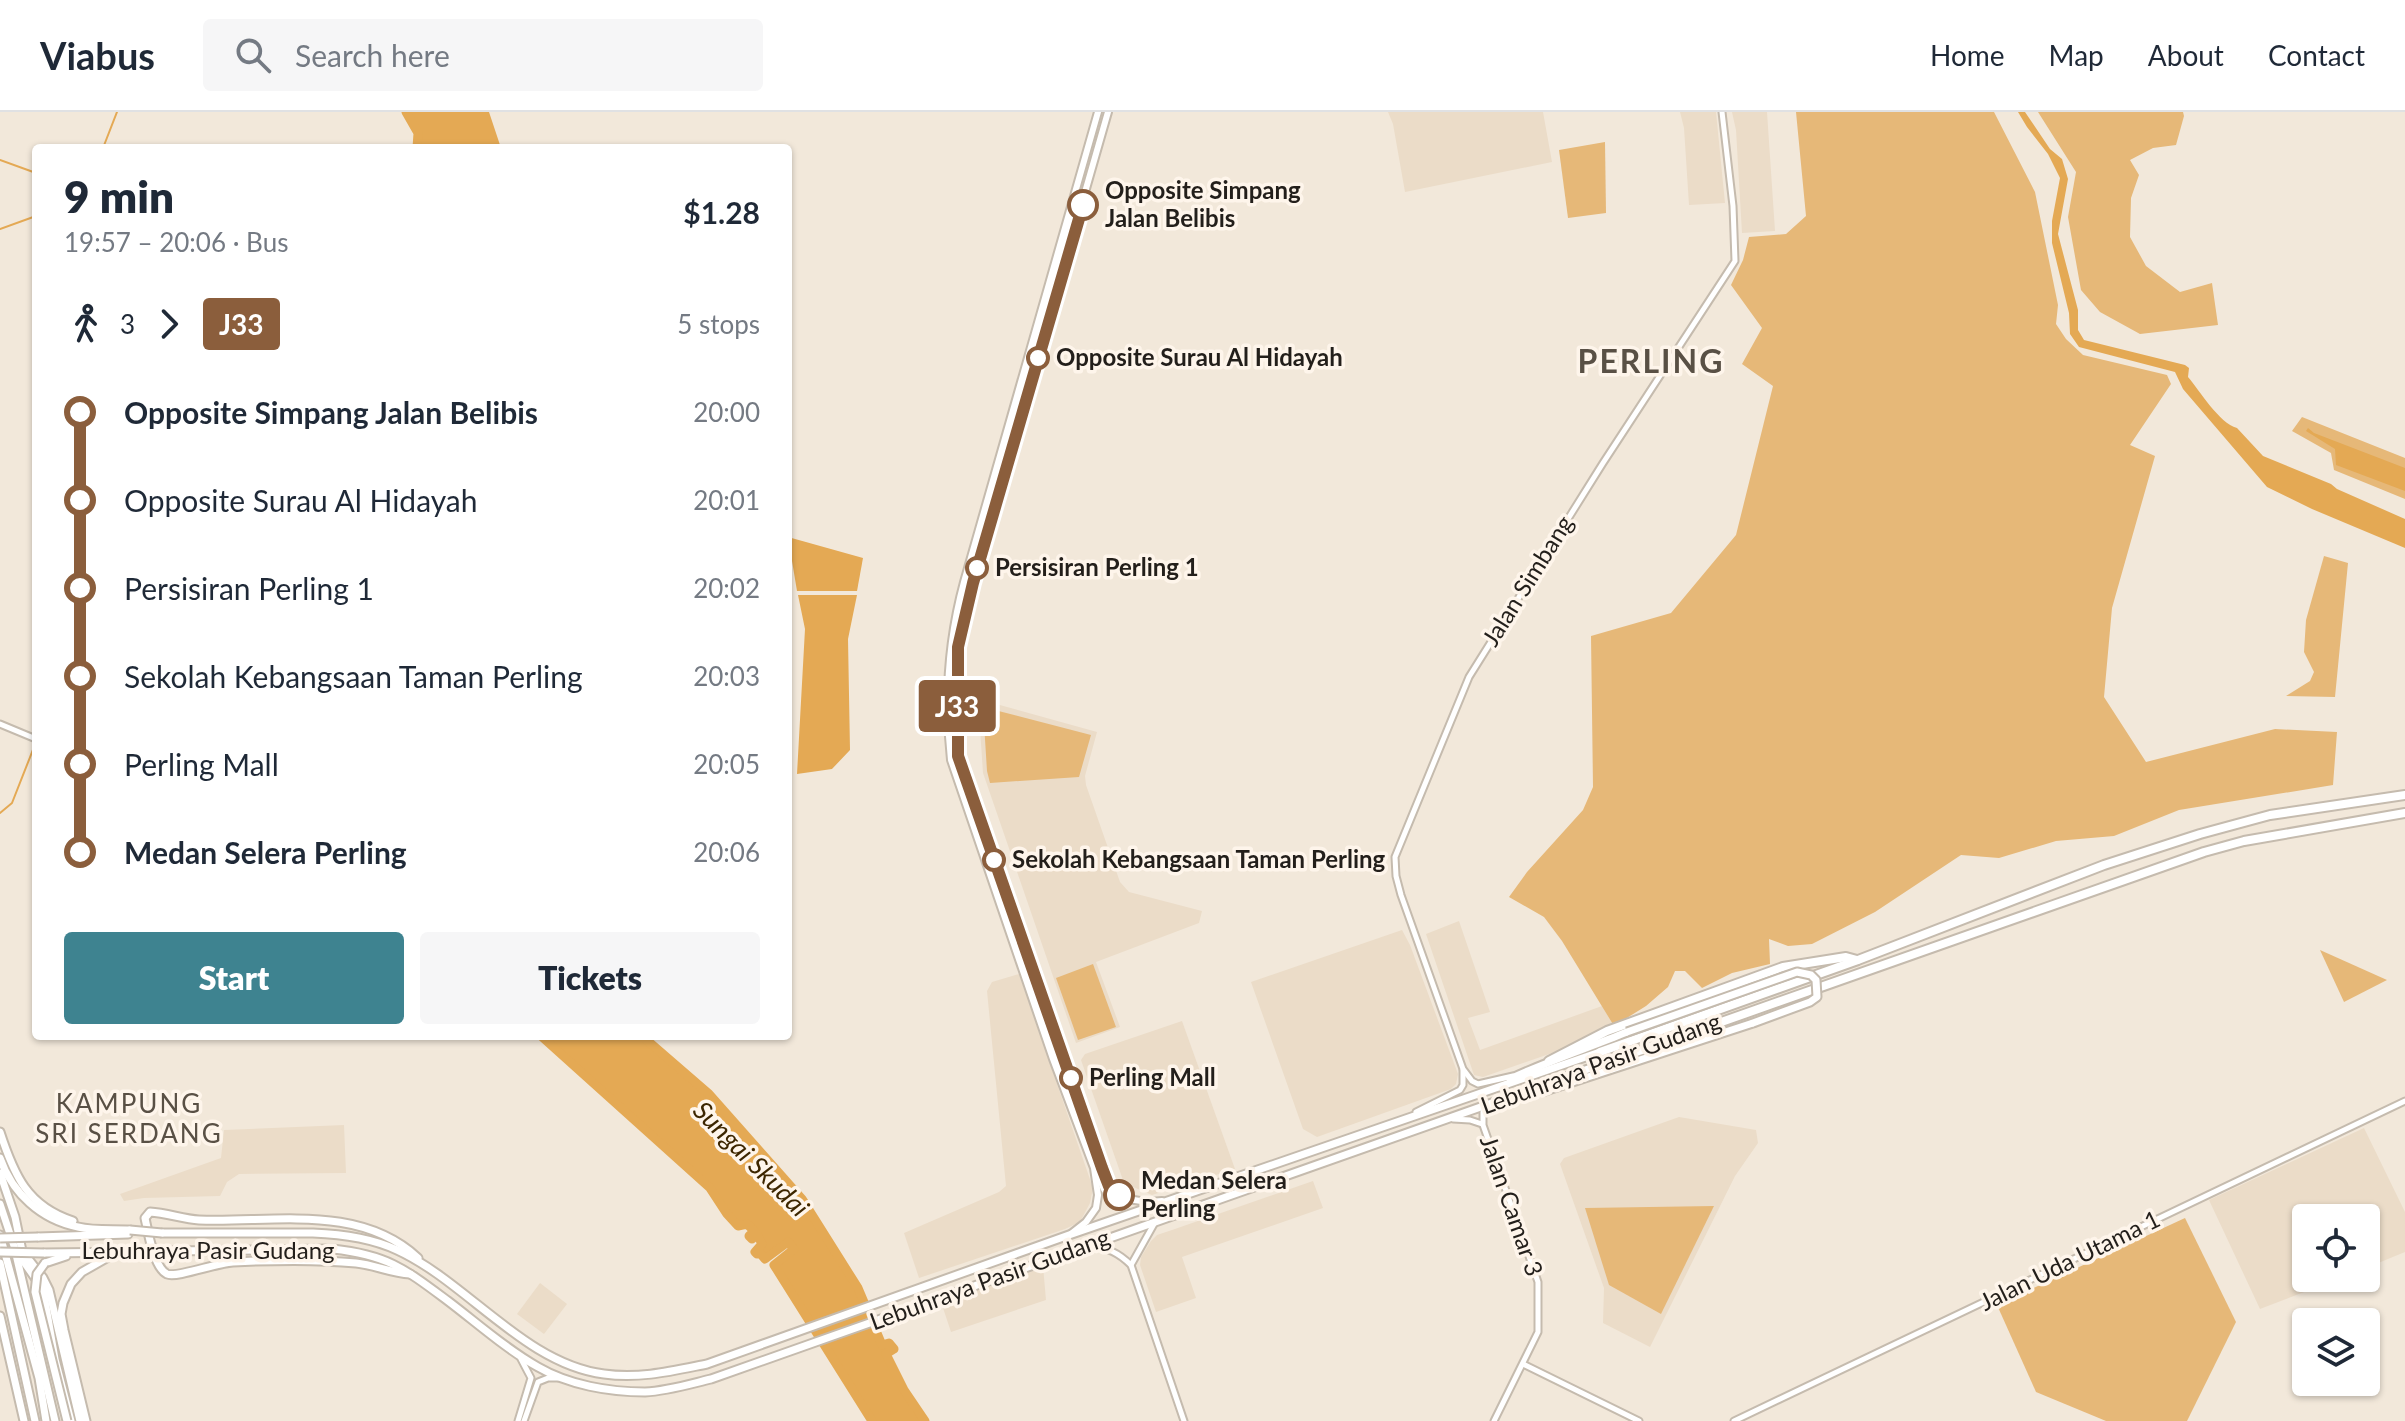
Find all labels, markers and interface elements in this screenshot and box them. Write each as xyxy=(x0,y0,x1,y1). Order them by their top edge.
search box xyxy=(203,19,763,91)
text: Viabus xyxy=(40,32,155,78)
icon: search xyxy=(231,33,275,77)
text: Search here xyxy=(295,37,450,73)
text: Home xyxy=(1930,38,2005,72)
text: Map xyxy=(2049,38,2104,72)
text: About xyxy=(2148,38,2224,72)
text: Contact xyxy=(2268,38,2365,72)
text: 9 min xyxy=(64,170,174,222)
place label: Opposite Simpang Jalan Belibis xyxy=(1105,175,1301,232)
marker: Opposite Simpang Jalan Belibis xyxy=(1068,190,1098,220)
text: $1.28 xyxy=(683,194,760,230)
text: 19:57 – 20:06 · Bus xyxy=(64,226,288,258)
icon: walk xyxy=(64,302,108,346)
icon: forward xyxy=(147,302,191,346)
text: J33 xyxy=(219,307,264,341)
text: 3 xyxy=(120,308,135,340)
text: 5 stops xyxy=(677,308,760,340)
district label: PERLING xyxy=(1578,341,1724,380)
place label: Opposite Surau Al Hidayah xyxy=(1056,342,1343,371)
marker: Opposite Surau Al Hidayah xyxy=(1027,347,1049,369)
text: Opposite Simpang Jalan Belibis xyxy=(124,394,538,430)
text: 20:00 xyxy=(693,396,760,428)
text: Opposite Surau Al Hidayah xyxy=(124,482,478,518)
text: 20:01 xyxy=(693,484,760,516)
street label: Jalan Simbang xyxy=(1475,510,1578,651)
place label: Persisiran Perling 1 xyxy=(995,552,1199,581)
marker: Persisiran Perling 1 xyxy=(966,557,988,579)
text: Persisiran Perling 1 xyxy=(124,570,374,606)
text: 20:02 xyxy=(693,572,760,604)
text: Sekolah Kebangsaan Taman Perling xyxy=(124,658,583,694)
text: 20:03 xyxy=(693,660,760,692)
line badge: J33 xyxy=(911,680,1003,732)
text: J33 xyxy=(935,689,979,723)
text: Perling Mall xyxy=(124,746,279,782)
text: 20:05 xyxy=(693,748,760,780)
text: Medan Selera Perling xyxy=(124,834,407,870)
text: 20:06 xyxy=(693,836,760,868)
place label: Sekolah Kebangsaan Taman Perling xyxy=(1012,844,1386,873)
marker: Sekolah Kebangsaan Taman Perling xyxy=(983,849,1005,871)
button: Start xyxy=(64,932,404,1024)
button: Tickets xyxy=(420,932,760,1024)
street label: Lebuhraya Pasir Gudang xyxy=(1477,1006,1724,1120)
place label: Perling Mall xyxy=(1089,1062,1216,1091)
marker: Perling Mall xyxy=(1060,1067,1082,1089)
district label: KAMPUNG SRI SERDANG xyxy=(35,1087,223,1149)
water label: Sungai Skudai xyxy=(687,1094,816,1223)
street label: Jalan Camar 3 xyxy=(1475,1131,1550,1280)
place label: Medan Selera Perling xyxy=(1141,1165,1287,1222)
marker: Medan Selera Perling xyxy=(1104,1180,1134,1210)
street label: Jalan Uda Utama 1 xyxy=(1974,1203,2164,1316)
map controls xyxy=(2292,1204,2380,1396)
button: locate xyxy=(2292,1204,2380,1292)
street label: Lebuhraya Pasir Gudang xyxy=(866,1222,1113,1336)
street label: Lebuhraya Pasir Gudang xyxy=(81,1235,335,1264)
button: layers xyxy=(2292,1308,2380,1396)

